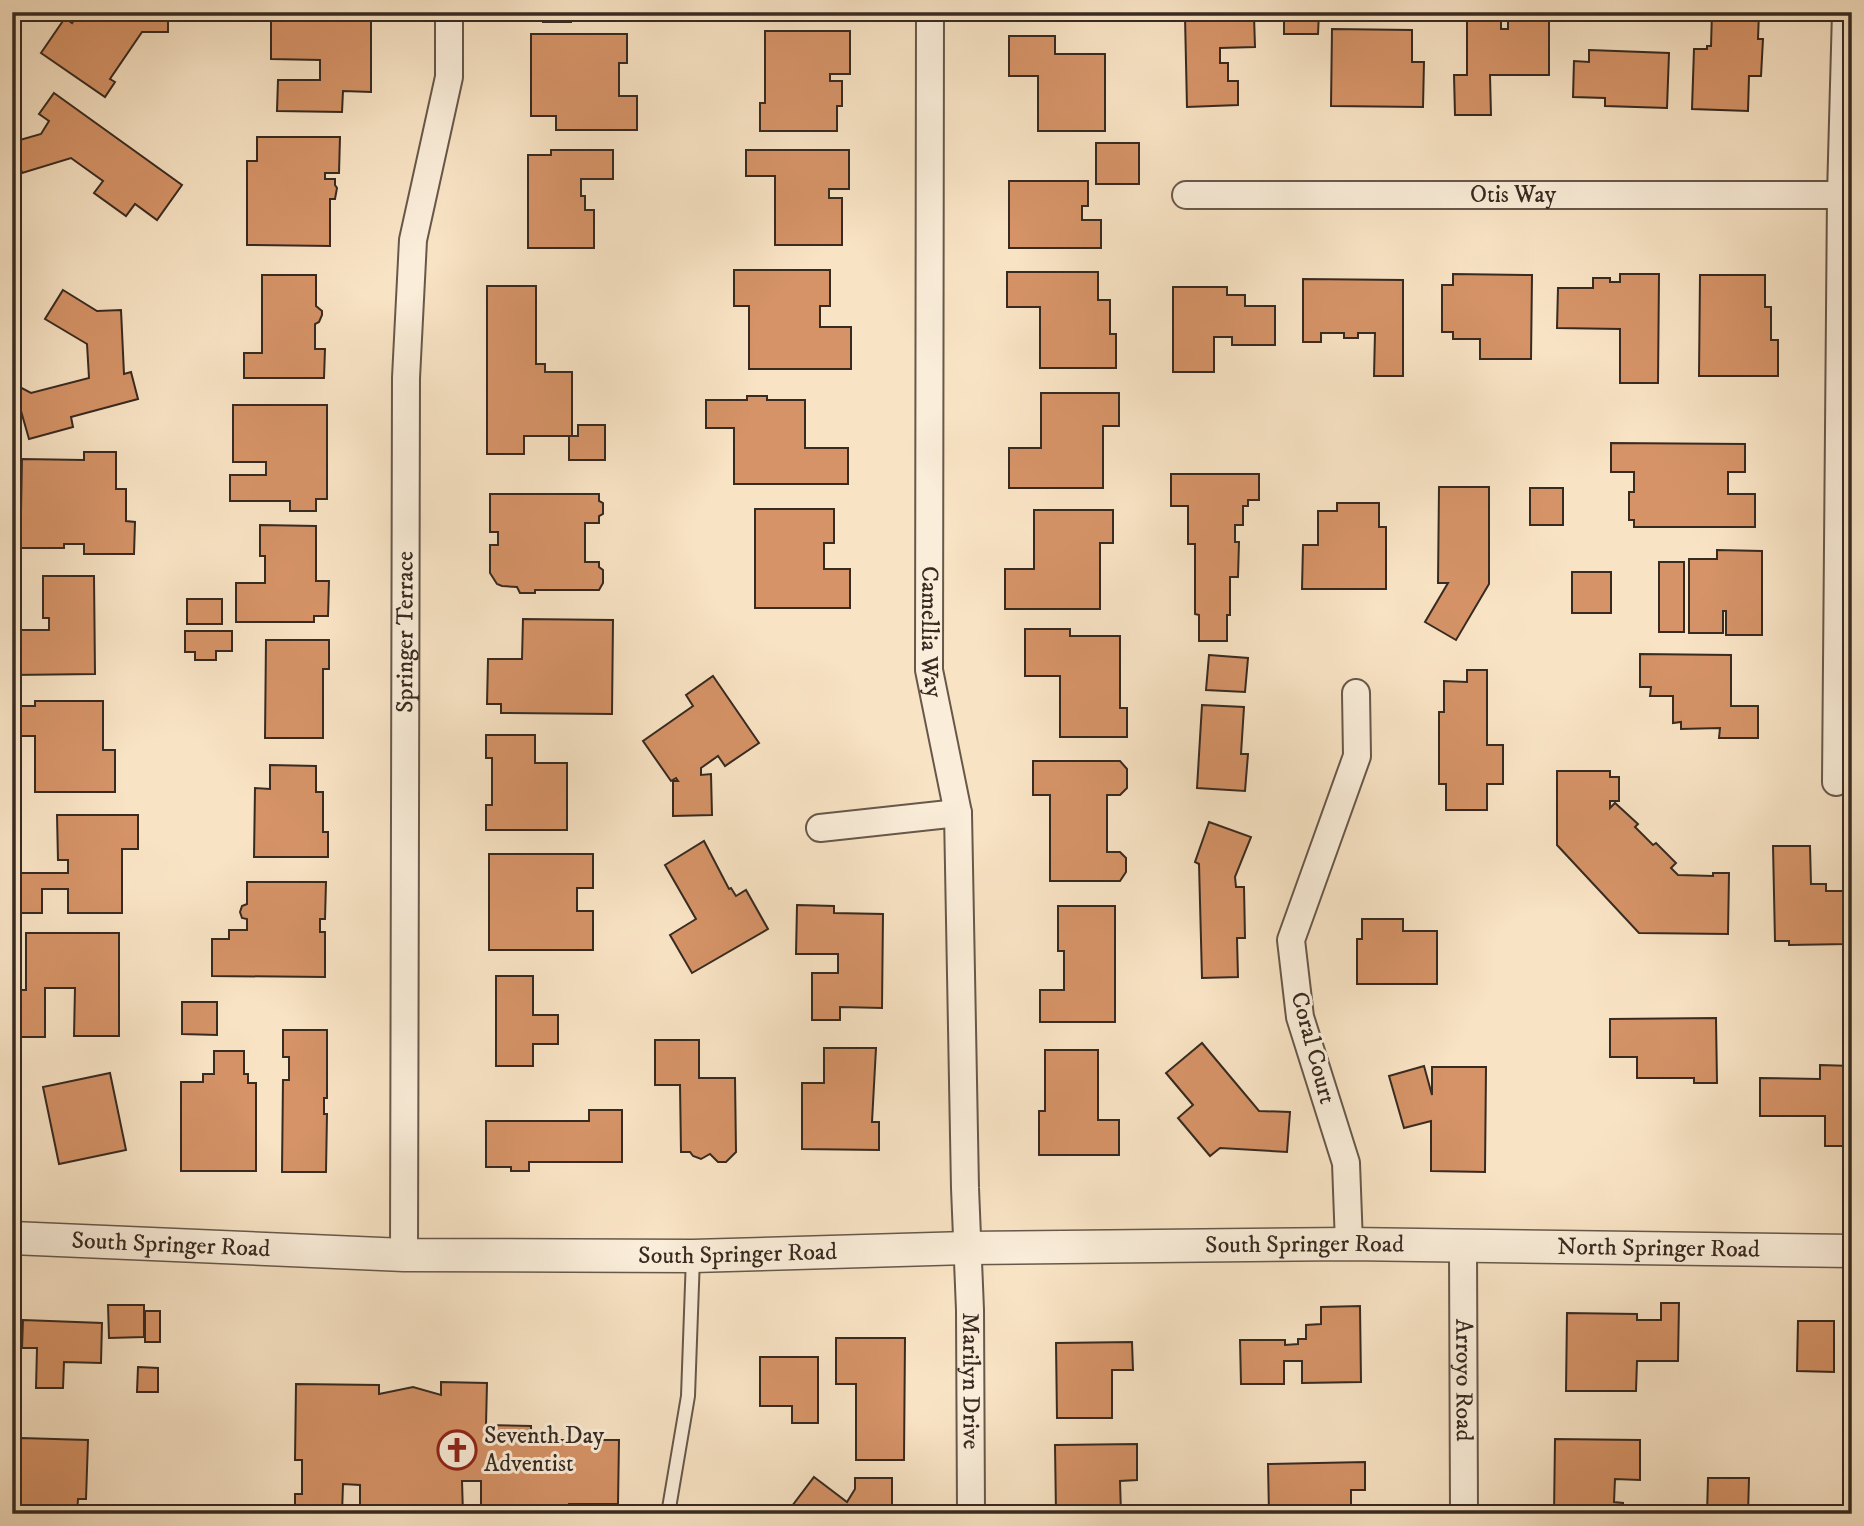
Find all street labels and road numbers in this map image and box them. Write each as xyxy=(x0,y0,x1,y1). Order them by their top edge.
street label: Otis Way xyxy=(1470,180,1557,210)
street label: Springer Terrace xyxy=(390,551,421,713)
street label: Camellia Way xyxy=(914,566,949,701)
street label: Coral Court xyxy=(1284,989,1342,1108)
street label: South Springer Road xyxy=(71,1226,271,1264)
street label: South Springer Road xyxy=(1205,1229,1404,1261)
street label: North Springer Road xyxy=(1557,1232,1760,1265)
street label: South Springer Road xyxy=(638,1237,838,1271)
street label: Marilyn Drive xyxy=(955,1312,986,1449)
street label: Arroyo Road xyxy=(1448,1319,1479,1441)

